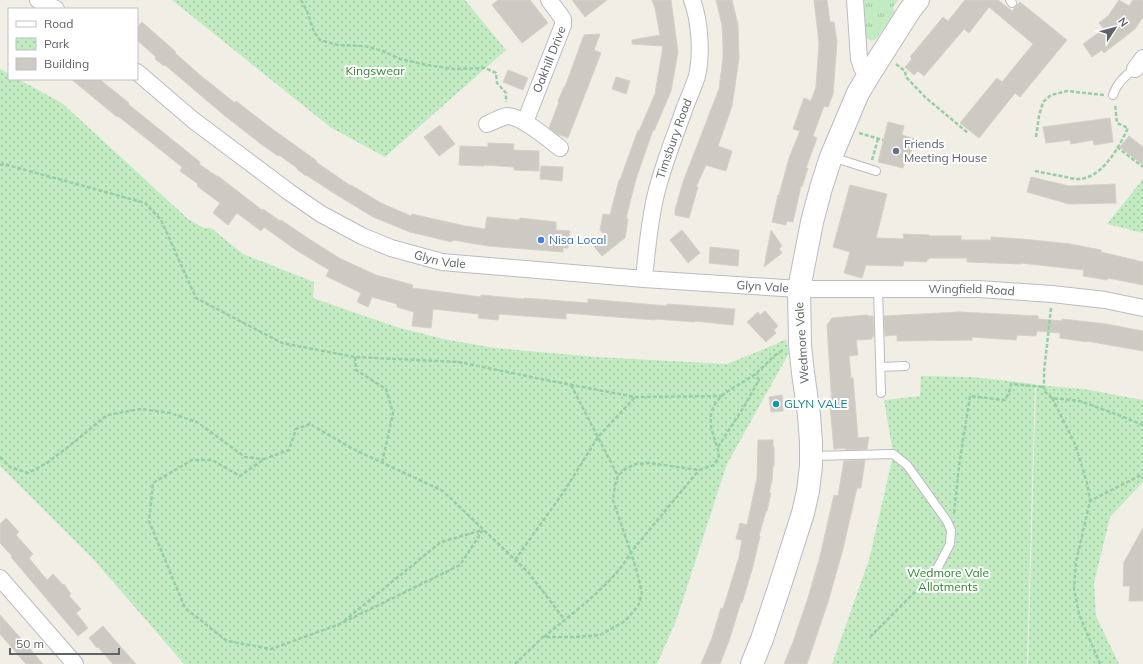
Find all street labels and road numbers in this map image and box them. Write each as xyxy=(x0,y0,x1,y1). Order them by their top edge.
street label: Oakhill Drive xyxy=(529,24,569,95)
street label: Timsbury Road xyxy=(652,96,695,181)
street label: Glyn Vale xyxy=(413,247,466,271)
street label: Glyn Vale xyxy=(736,277,789,295)
street label: Wingfield Road xyxy=(928,281,1015,298)
street label: Wedmore Vale xyxy=(791,302,812,384)

